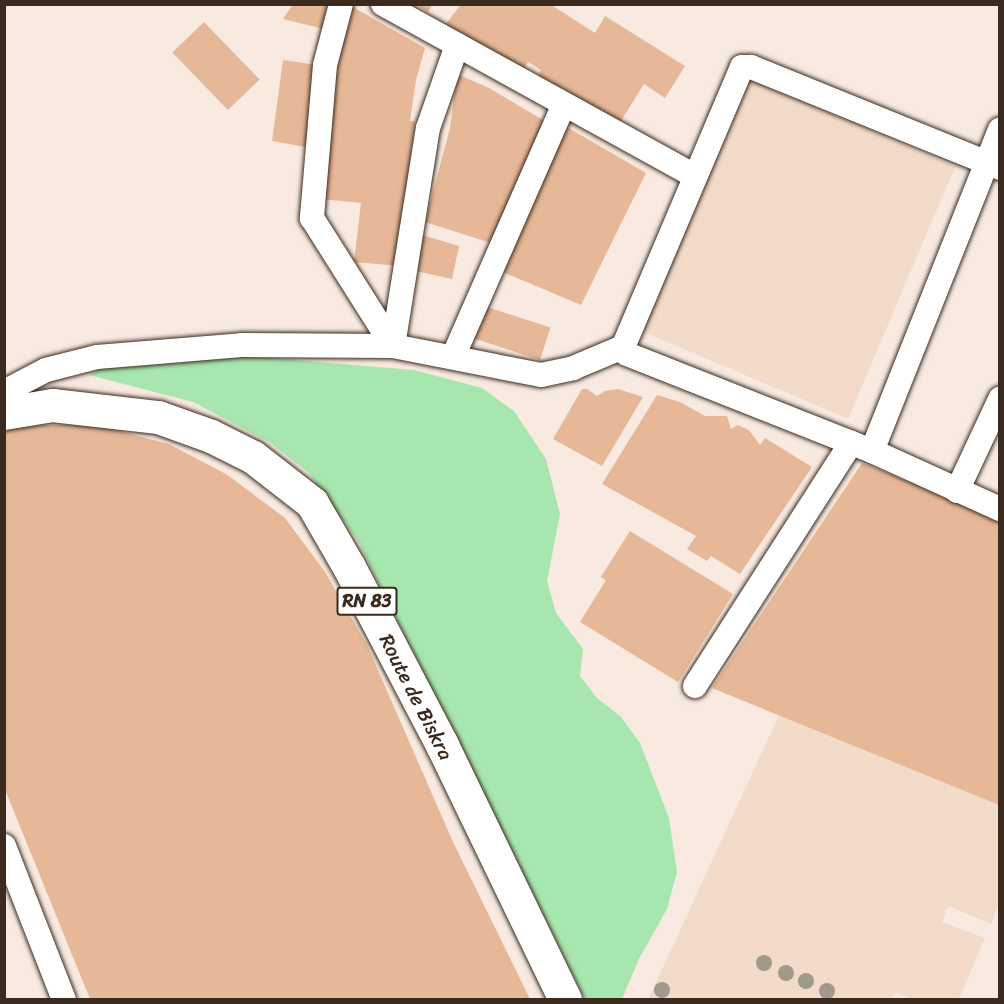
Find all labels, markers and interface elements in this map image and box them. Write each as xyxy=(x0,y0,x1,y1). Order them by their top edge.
road number: RN 83 xyxy=(336,586,398,616)
street label: Route de Biskra xyxy=(374,630,458,764)

